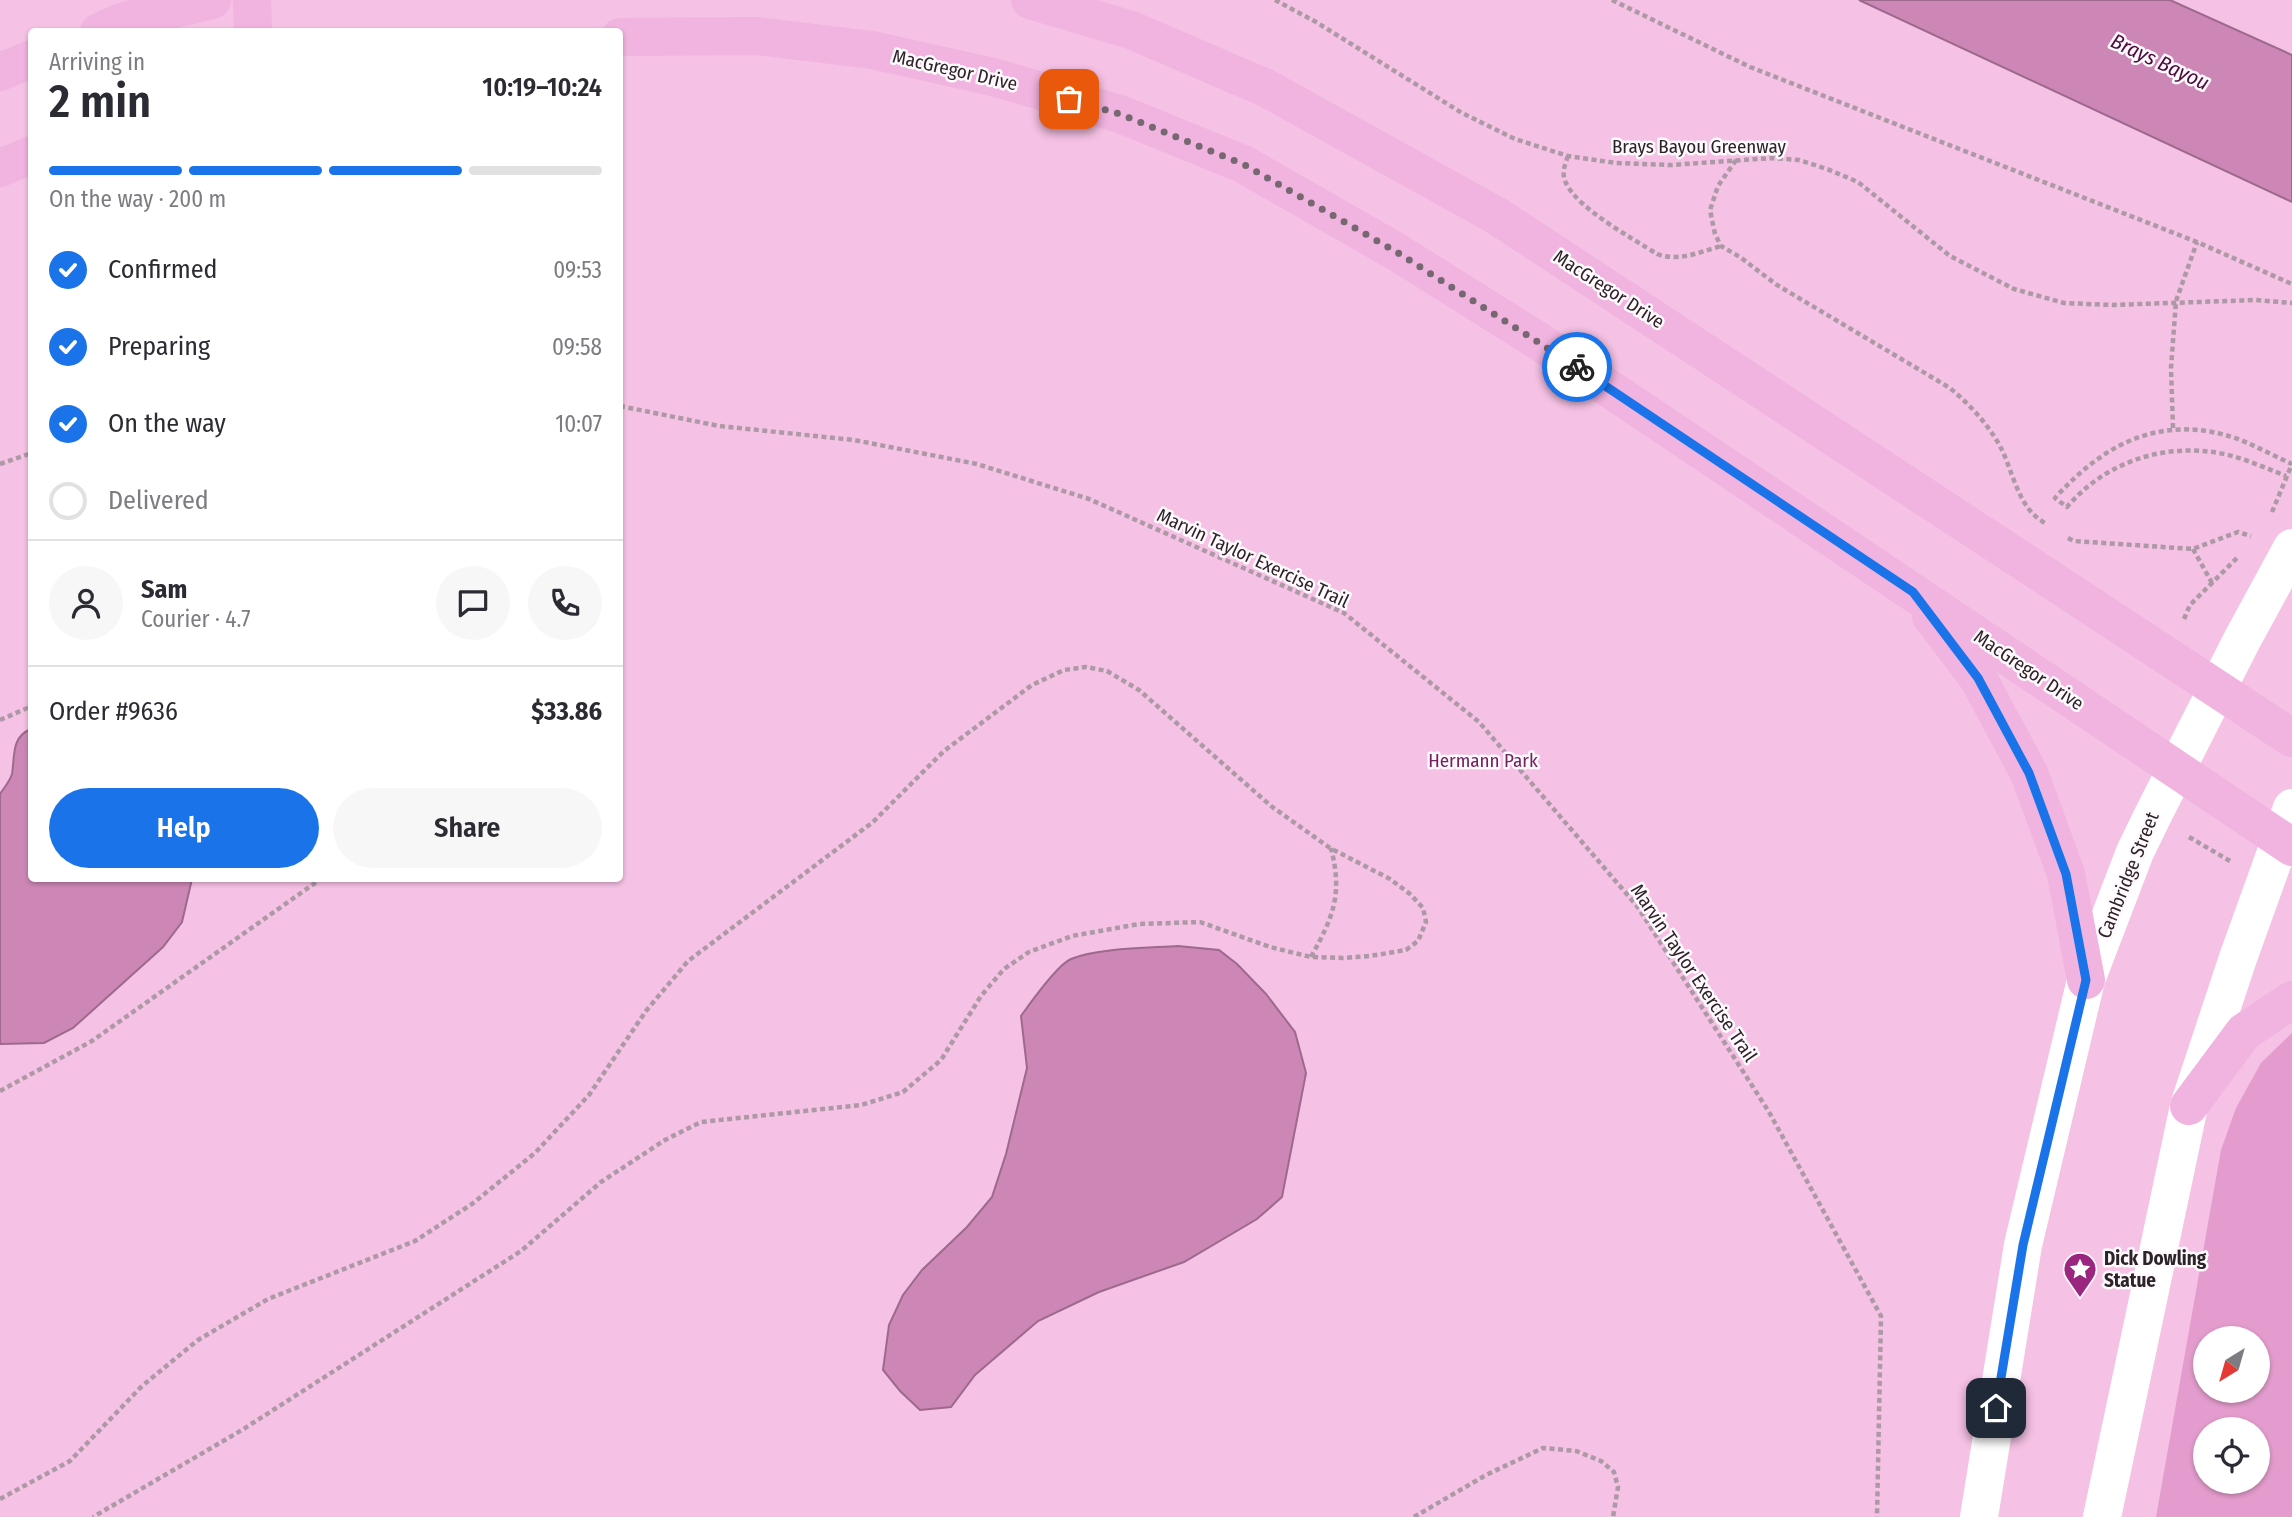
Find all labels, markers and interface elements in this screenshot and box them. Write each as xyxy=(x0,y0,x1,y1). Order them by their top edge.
water label: Brays Bayou xyxy=(2107,28,2213,96)
street label: MacGregor Drive xyxy=(890,44,1020,96)
text: Arriving in xyxy=(49,48,145,76)
pin xyxy=(1039,69,1099,129)
text: 10:19–10:24 xyxy=(482,72,602,103)
text: 2 min xyxy=(49,74,151,129)
icon: bag xyxy=(1050,80,1088,118)
street label: Brays Bayou Greenway xyxy=(1612,135,1787,158)
text: On the way · 200 m xyxy=(49,185,226,213)
street label: MacGregor Drive xyxy=(1549,245,1669,333)
icon: check xyxy=(49,251,87,289)
text: Confirmed xyxy=(108,254,218,285)
text: 09:53 xyxy=(553,256,602,284)
icon: check xyxy=(49,328,87,366)
text: Preparing xyxy=(108,331,210,362)
courier xyxy=(1542,332,1612,402)
text: 09:58 xyxy=(552,333,602,361)
icon: bike xyxy=(1558,348,1596,386)
icon: check xyxy=(49,405,87,443)
text: On the way xyxy=(108,408,226,439)
text: 10:07 xyxy=(555,410,602,438)
text: Delivered xyxy=(108,485,209,516)
street label: Marvin Taylor Exercise Trail xyxy=(1153,503,1353,613)
button: person xyxy=(49,566,123,640)
button: chat xyxy=(436,566,510,640)
button: phone xyxy=(528,566,602,640)
text: Sam xyxy=(141,574,187,605)
text: Courier · 4.7 xyxy=(141,605,251,633)
street label: MacGregor Drive xyxy=(1970,625,2088,715)
text: Order #9636 xyxy=(49,696,178,727)
text: $33.86 xyxy=(531,696,602,727)
park label: Hermann Park xyxy=(1428,749,1538,772)
button: Help xyxy=(49,788,319,868)
button: Share xyxy=(333,788,602,868)
street label: Cambridge Street xyxy=(2092,808,2164,942)
street label: Marvin Taylor Exercise Trail xyxy=(1626,880,1762,1066)
place label: Dick Dowling Statue xyxy=(2104,1247,2207,1292)
place icon: Dick Dowling Statue xyxy=(2061,1250,2099,1299)
north arrow xyxy=(2193,1326,2270,1404)
map controls xyxy=(2193,1326,2270,1494)
pin xyxy=(1966,1378,2026,1438)
icon: home xyxy=(1977,1389,2015,1427)
button: locate xyxy=(2193,1417,2270,1494)

